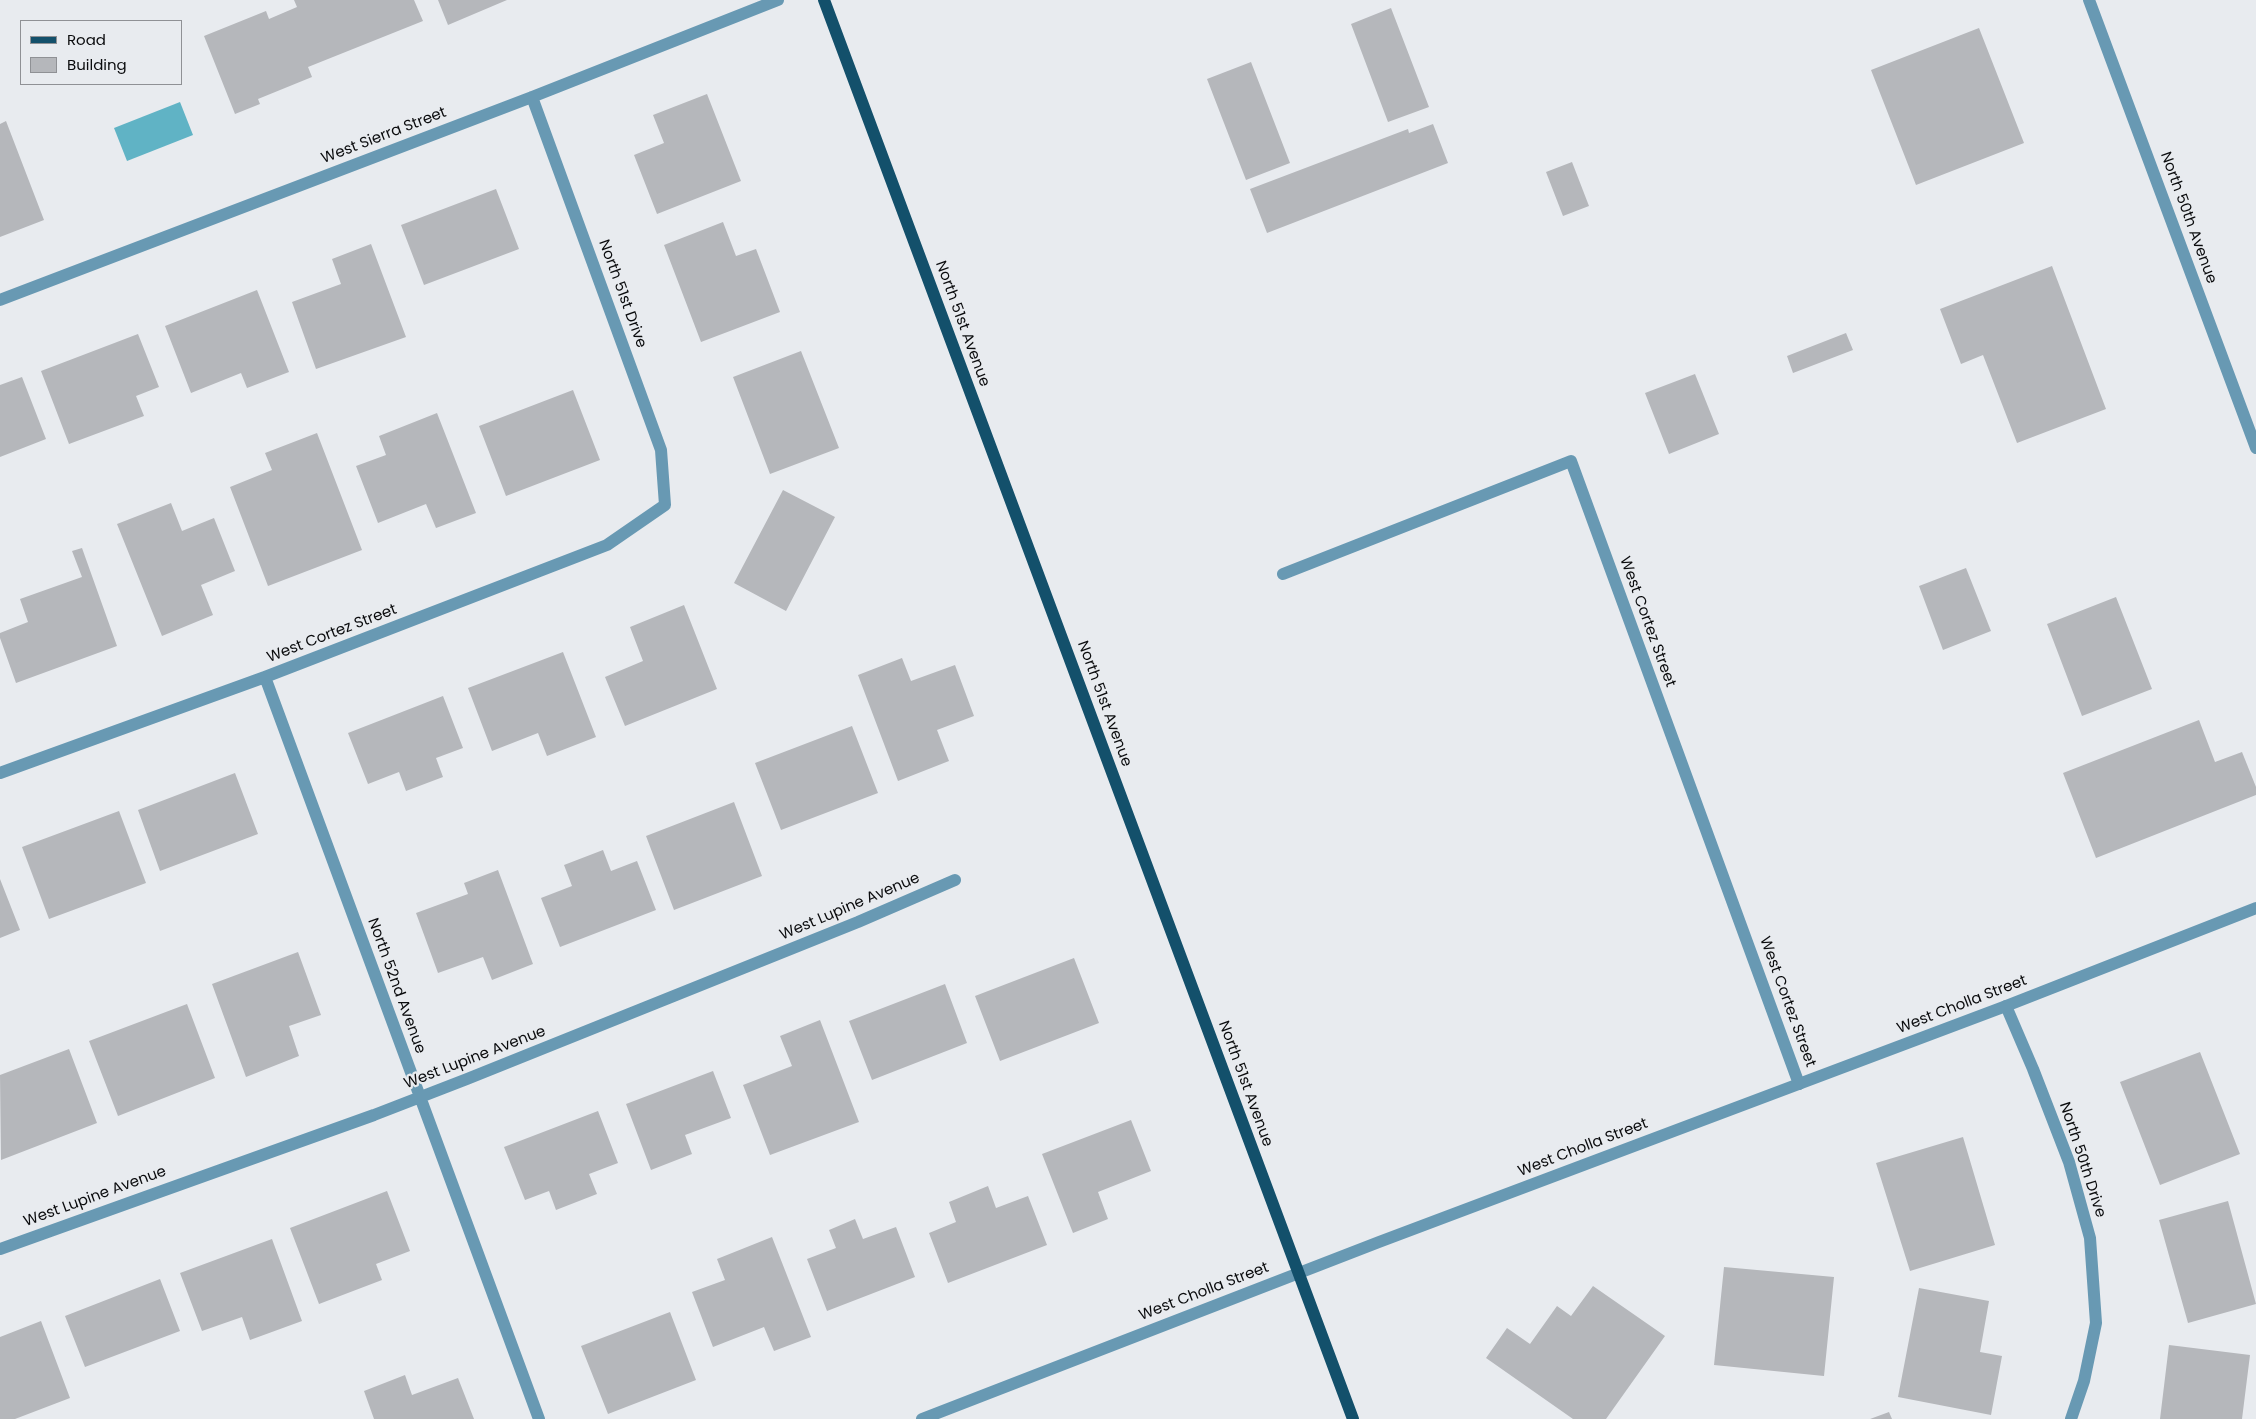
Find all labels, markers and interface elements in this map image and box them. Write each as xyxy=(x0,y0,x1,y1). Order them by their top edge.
legend xyxy=(20,20,182,85)
text: Road xyxy=(67,29,106,50)
text: Building xyxy=(67,54,127,75)
street label: West Sierra Street xyxy=(319,104,449,168)
street label: North 50th Avenue xyxy=(2156,150,2220,286)
street label: North 51st Drive xyxy=(594,237,650,351)
street label: North 51st Avenue xyxy=(931,259,993,389)
street label: West Cortez Street xyxy=(1615,554,1679,690)
street label: West Cortez Street xyxy=(265,601,399,667)
street label: North 51st Avenue xyxy=(1073,639,1135,769)
street label: West Lupine Avenue xyxy=(777,869,923,945)
street label: North 52nd Avenue xyxy=(363,916,429,1056)
street label: West Cortez Street xyxy=(1755,934,1819,1070)
street label: West Cholla Street xyxy=(1895,972,2029,1038)
street label: North 51st Avenue xyxy=(1214,1019,1276,1149)
street label: West Lupine Avenue xyxy=(402,1023,548,1093)
street label: North 50th Drive xyxy=(2055,1100,2109,1220)
street label: West Cholla Street xyxy=(1516,1115,1650,1181)
street label: West Lupine Avenue xyxy=(21,1163,169,1231)
street label: West Cholla Street xyxy=(1137,1259,1271,1325)

